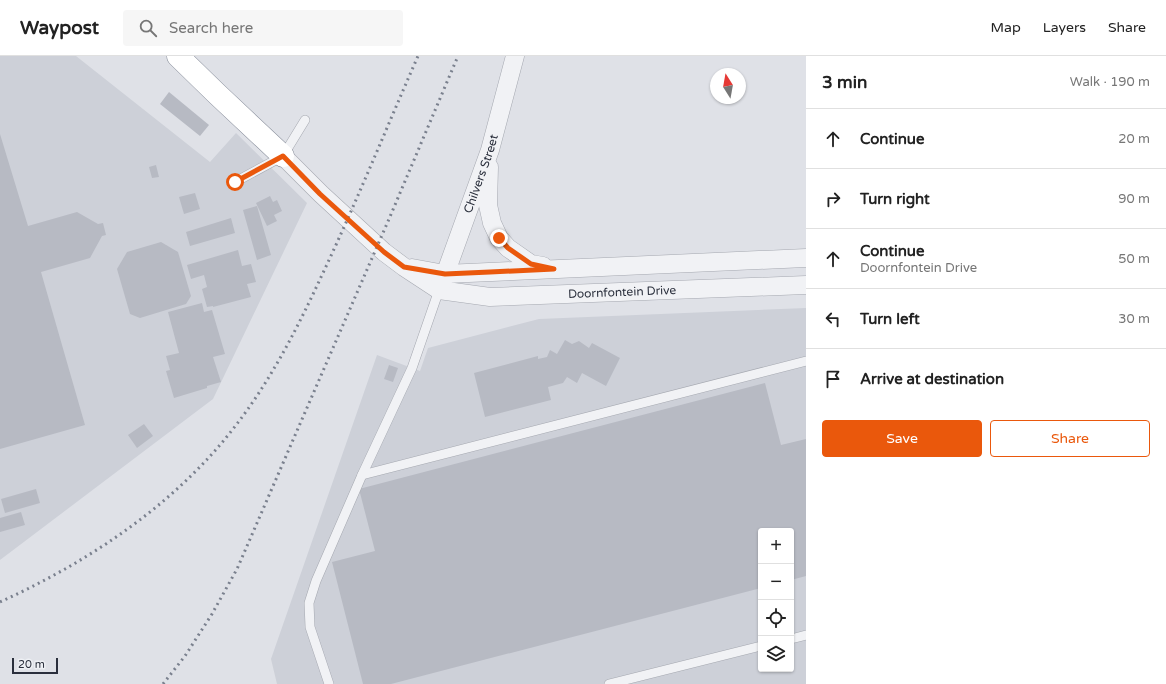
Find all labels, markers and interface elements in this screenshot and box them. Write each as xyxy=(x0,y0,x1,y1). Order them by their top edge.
search box xyxy=(123,10,403,46)
text: Waypost xyxy=(20,17,99,39)
icon: search xyxy=(137,17,159,39)
text: Search here xyxy=(169,19,253,37)
text: Map xyxy=(991,19,1021,36)
text: Layers xyxy=(1043,19,1086,36)
text: Share xyxy=(1108,19,1146,36)
north arrow xyxy=(710,68,746,104)
text: 3 min xyxy=(822,72,867,93)
text: Walk · 190 m xyxy=(1070,74,1150,90)
icon: ahead xyxy=(822,128,844,150)
text: Continue xyxy=(860,130,924,148)
text: 20 m xyxy=(1118,131,1150,147)
street label: Chilvers Street xyxy=(461,132,501,215)
route start xyxy=(226,173,244,191)
icon: right xyxy=(822,188,844,210)
text: Turn right xyxy=(860,190,930,208)
text: 90 m xyxy=(1118,191,1150,207)
route end xyxy=(490,229,508,247)
text: Continue xyxy=(860,242,924,260)
icon: ahead xyxy=(822,248,844,270)
text: 50 m xyxy=(1118,251,1150,267)
text: Doornfontein Drive xyxy=(860,260,977,276)
street label: Doornfontein Drive xyxy=(568,283,677,301)
icon: left xyxy=(822,308,844,330)
text: Turn left xyxy=(860,310,920,328)
text: 30 m xyxy=(1118,311,1150,327)
icon: arrive xyxy=(822,368,844,390)
text: Arrive at destination xyxy=(860,370,1004,388)
button: Save xyxy=(822,420,982,457)
button: Share xyxy=(990,420,1150,457)
map controls xyxy=(758,528,794,672)
button: + xyxy=(758,528,794,564)
button: − xyxy=(758,564,794,600)
button: locate xyxy=(758,600,794,636)
button: layers xyxy=(758,636,794,672)
scale bar xyxy=(12,656,58,675)
text: 20 m xyxy=(18,658,45,671)

